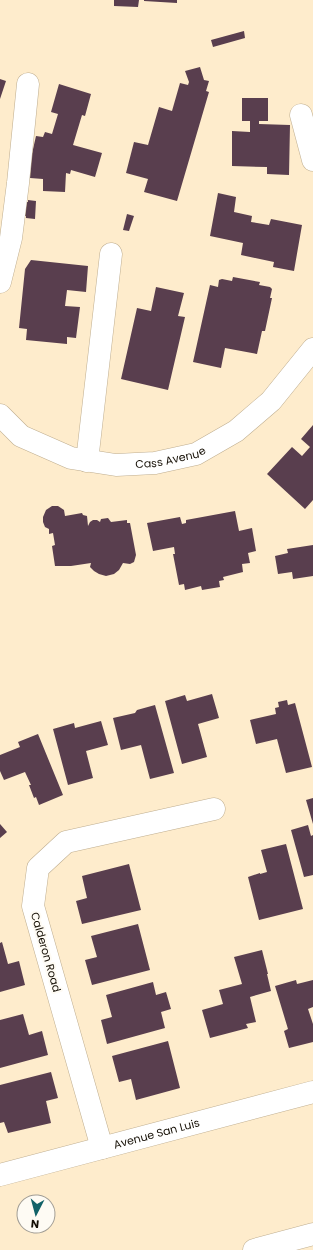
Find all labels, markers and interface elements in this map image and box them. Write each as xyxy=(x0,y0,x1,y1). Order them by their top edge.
street label: Cass Avenue xyxy=(135,442,209,472)
street label: Calderon Road xyxy=(27,910,65,994)
street label: Avenue San Luis xyxy=(112,1114,202,1153)
north arrow xyxy=(16,1194,56,1234)
text: N xyxy=(30,1216,40,1232)

